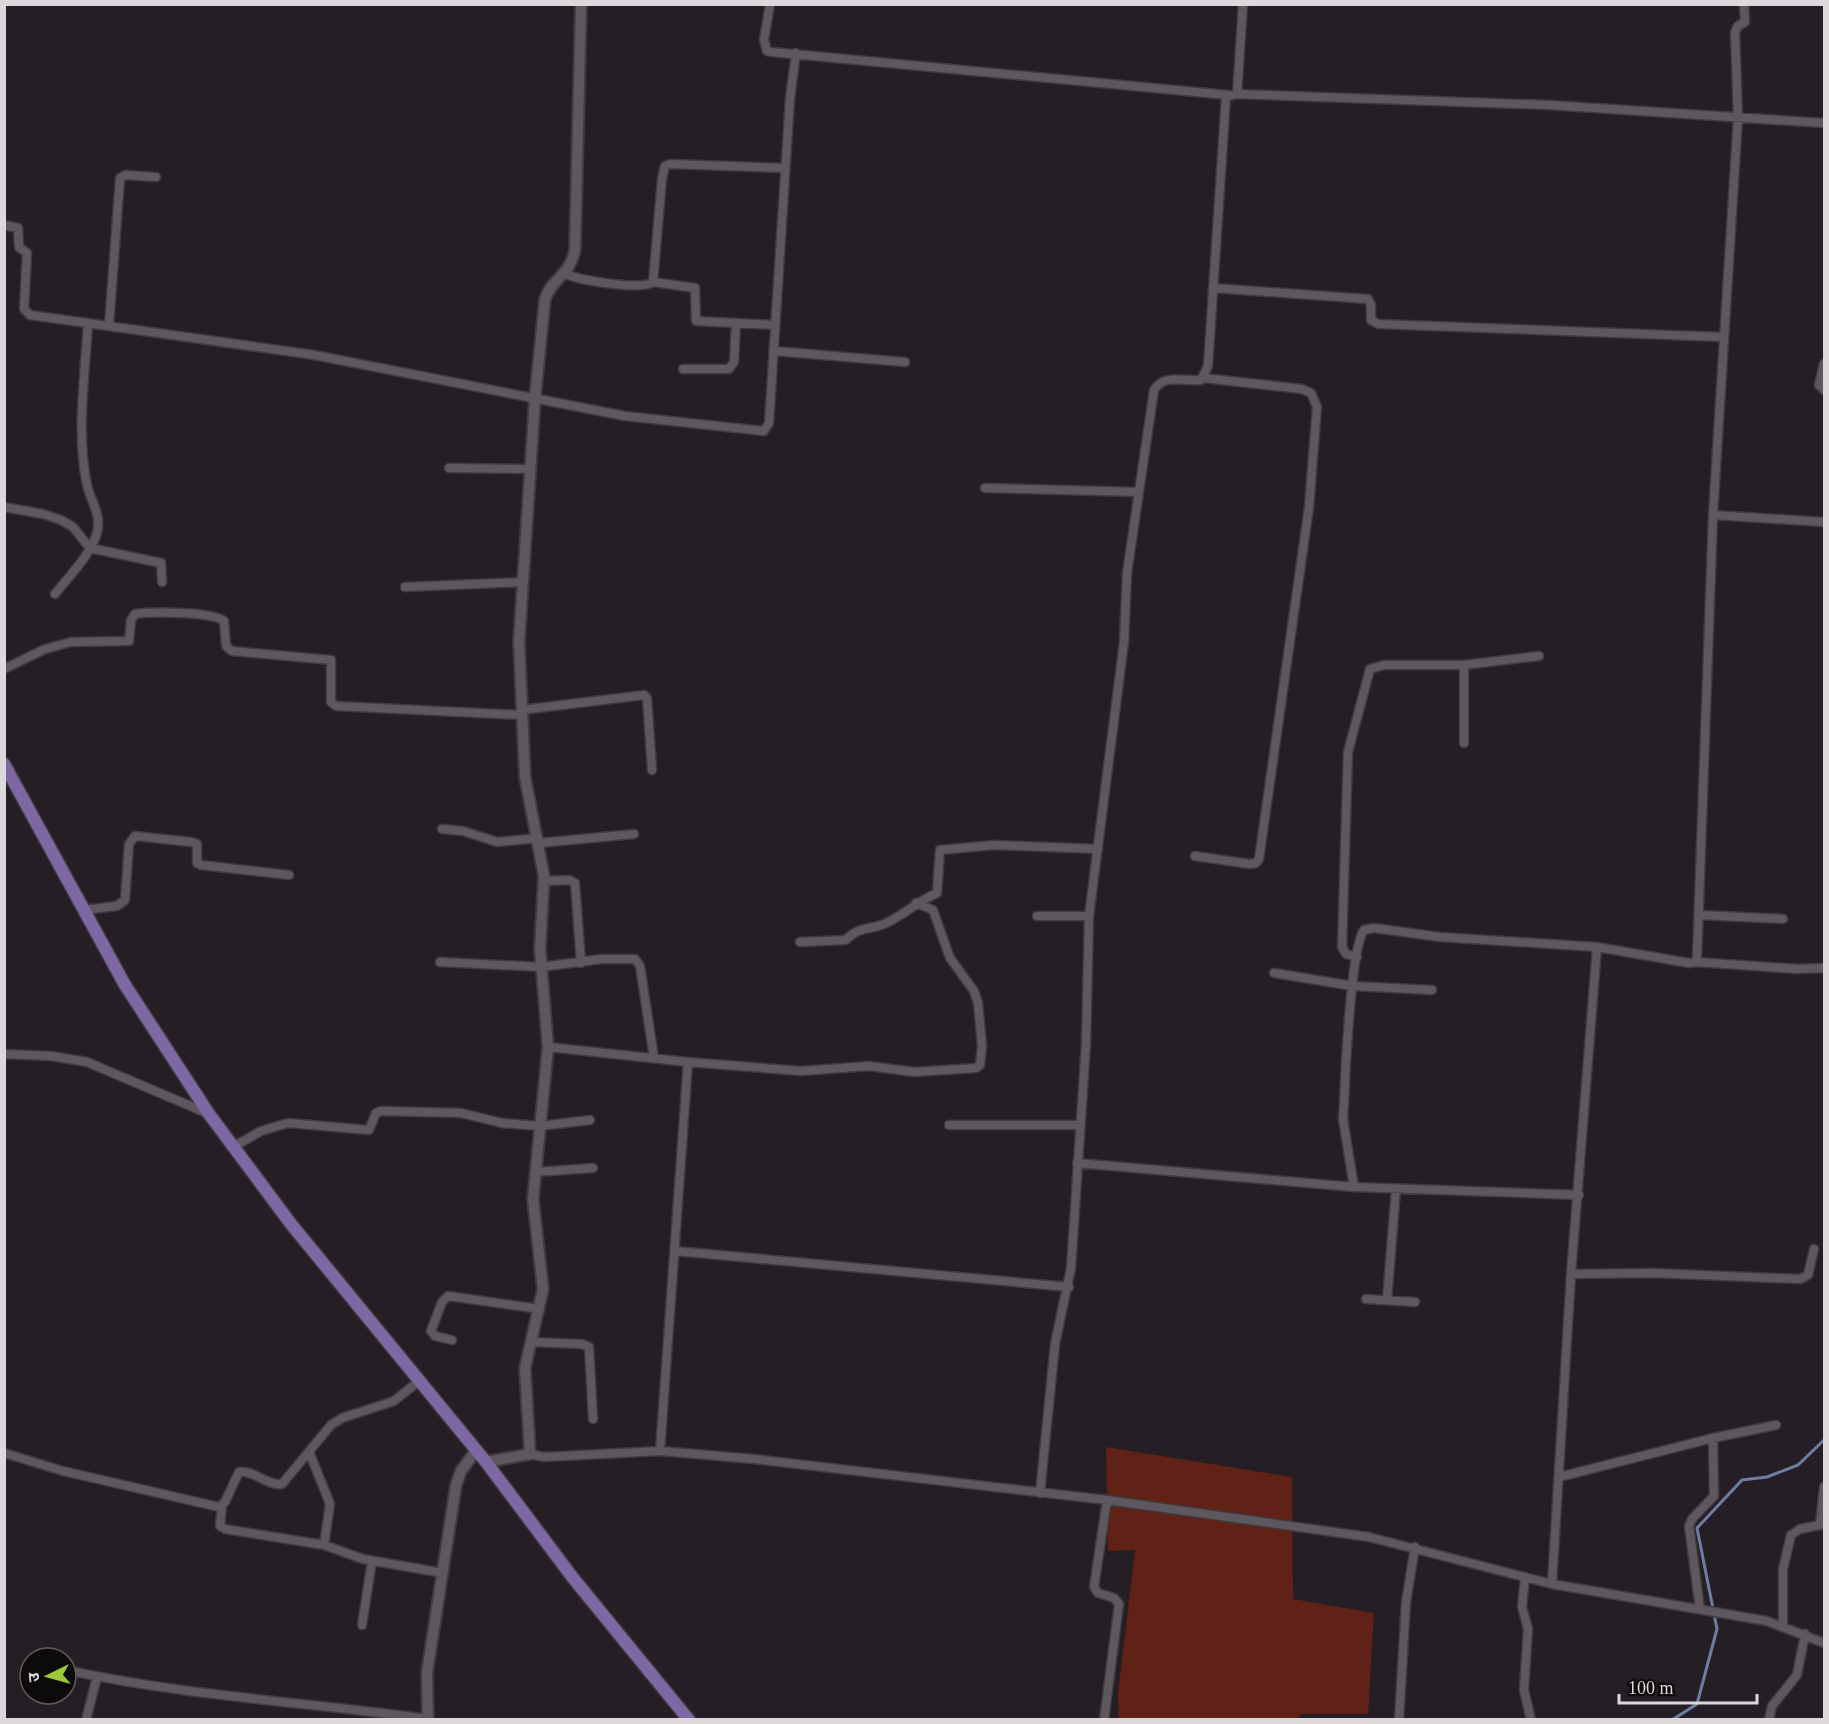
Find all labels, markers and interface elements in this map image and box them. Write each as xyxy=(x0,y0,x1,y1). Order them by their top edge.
north arrow xyxy=(18,1646,78,1706)
scale bar xyxy=(1619,1667,1757,1705)
text: उ xyxy=(25,1671,42,1683)
text: 100 m xyxy=(1628,1678,1674,1698)

